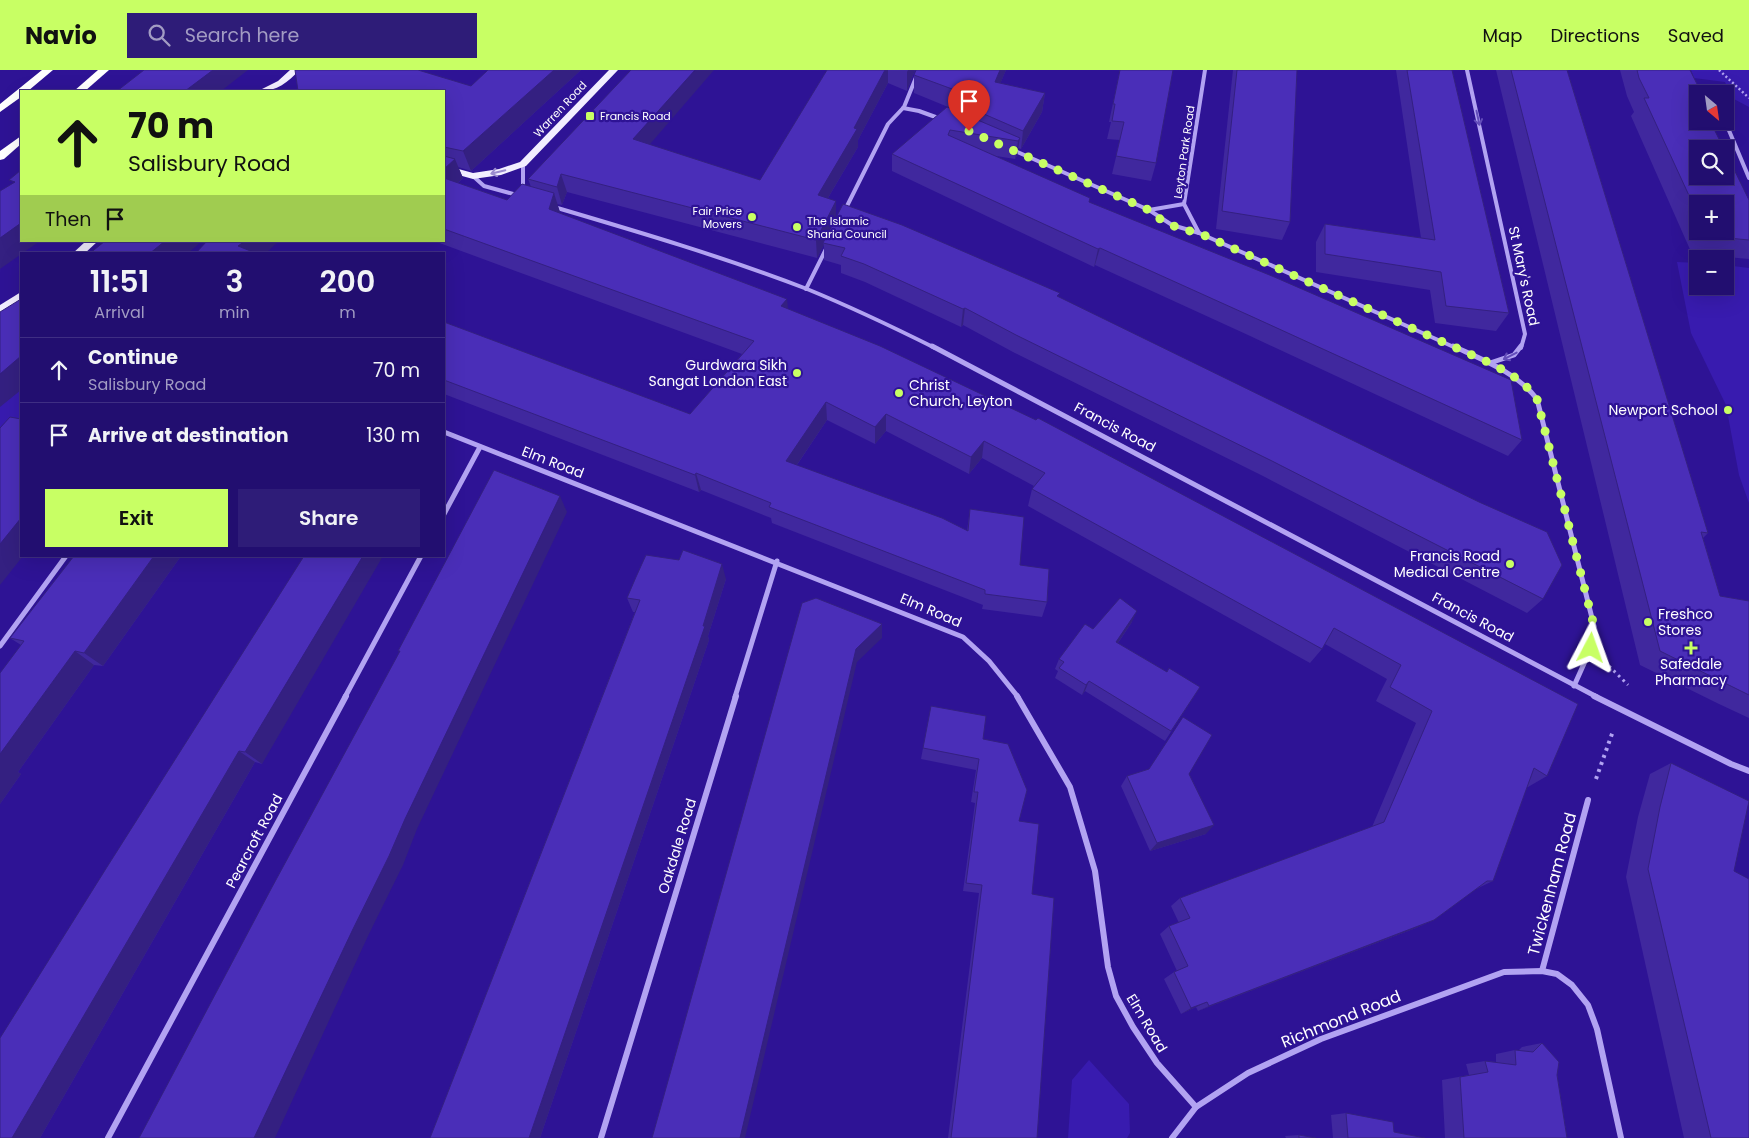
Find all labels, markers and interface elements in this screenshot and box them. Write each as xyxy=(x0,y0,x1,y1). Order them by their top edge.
search box xyxy=(127,13,477,58)
text: Navio xyxy=(25,19,97,52)
icon: search xyxy=(145,21,173,49)
text: Search here xyxy=(185,22,299,49)
text: Map xyxy=(1483,23,1522,48)
text: Directions xyxy=(1550,23,1640,48)
text: Saved xyxy=(1668,23,1724,48)
street label: Warren Road xyxy=(530,77,590,141)
pin xyxy=(948,80,990,131)
north arrow xyxy=(1689,85,1734,130)
map controls xyxy=(1689,85,1734,295)
icon: arrive xyxy=(955,87,983,115)
text: 70 m xyxy=(128,101,214,150)
street label: Leyton Park Road xyxy=(1170,104,1198,200)
place label: Francis Road xyxy=(600,108,671,124)
one-way arrow xyxy=(1474,109,1483,125)
icon: ahead xyxy=(45,110,110,175)
marker: Francis Road xyxy=(584,110,596,122)
button: search xyxy=(1689,140,1734,185)
text: Salisbury Road xyxy=(128,148,291,179)
one-way arrow xyxy=(491,168,507,177)
button: + xyxy=(1689,195,1734,240)
place label: Fair Price Movers xyxy=(693,203,742,232)
icon: arrive xyxy=(101,205,129,233)
text: Then xyxy=(45,206,91,233)
marker: Fair Price Movers xyxy=(746,211,758,223)
place label: The Islamic Sharia Council xyxy=(807,213,887,242)
marker: The Islamic Sharia Council xyxy=(791,221,803,233)
street label: St Mary's Road xyxy=(1504,224,1544,328)
button: − xyxy=(1689,250,1734,295)
text: 11:51 xyxy=(90,260,149,303)
text: 3 xyxy=(225,260,243,303)
text: 200 xyxy=(319,260,375,303)
text: Arrival xyxy=(94,301,145,324)
text: min xyxy=(219,301,250,324)
text: m xyxy=(339,301,356,324)
text: Continue xyxy=(88,344,178,371)
one-way arrow xyxy=(1503,351,1518,361)
place label: Gurdwara Sikh Sangat London East xyxy=(648,355,787,391)
icon: ahead xyxy=(45,356,73,384)
text: 70 m xyxy=(373,357,420,384)
marker: Gurdwara Sikh Sangat London East xyxy=(791,367,803,379)
text: Salisbury Road xyxy=(88,373,206,396)
place label: Christ Church, Leyton xyxy=(909,375,1013,411)
marker: Christ Church, Leyton xyxy=(893,387,905,399)
street label: Francis Road xyxy=(1071,397,1159,457)
place label: Newport School xyxy=(1608,400,1718,420)
marker: Newport School xyxy=(1722,404,1734,416)
icon: arrive xyxy=(45,421,73,449)
text: Arrive at destination xyxy=(88,422,289,449)
text: 130 m xyxy=(366,422,420,449)
street label: Elm Road xyxy=(519,441,587,483)
button: Exit xyxy=(45,489,228,547)
button: Share xyxy=(238,489,420,547)
place label: Francis Road Medical Centre xyxy=(1394,546,1500,582)
marker: Francis Road Medical Centre xyxy=(1504,558,1516,570)
street label: Francis Road xyxy=(1429,587,1517,647)
street label: Elm Road xyxy=(897,588,965,632)
place label: Freshco Stores xyxy=(1658,604,1713,640)
marker: Freshco Stores xyxy=(1642,616,1654,628)
position arrow xyxy=(1564,621,1616,673)
marker: Safedale Pharmacy xyxy=(1685,642,1697,654)
place label: Safedale Pharmacy xyxy=(1655,654,1727,690)
street label: Pearcroft Road xyxy=(221,790,287,892)
street label: Oakdale Road xyxy=(653,796,701,896)
street label: Twickenham Road xyxy=(1522,810,1582,958)
street label: Richmond Road xyxy=(1278,985,1404,1053)
street label: Elm Road xyxy=(1122,990,1172,1056)

